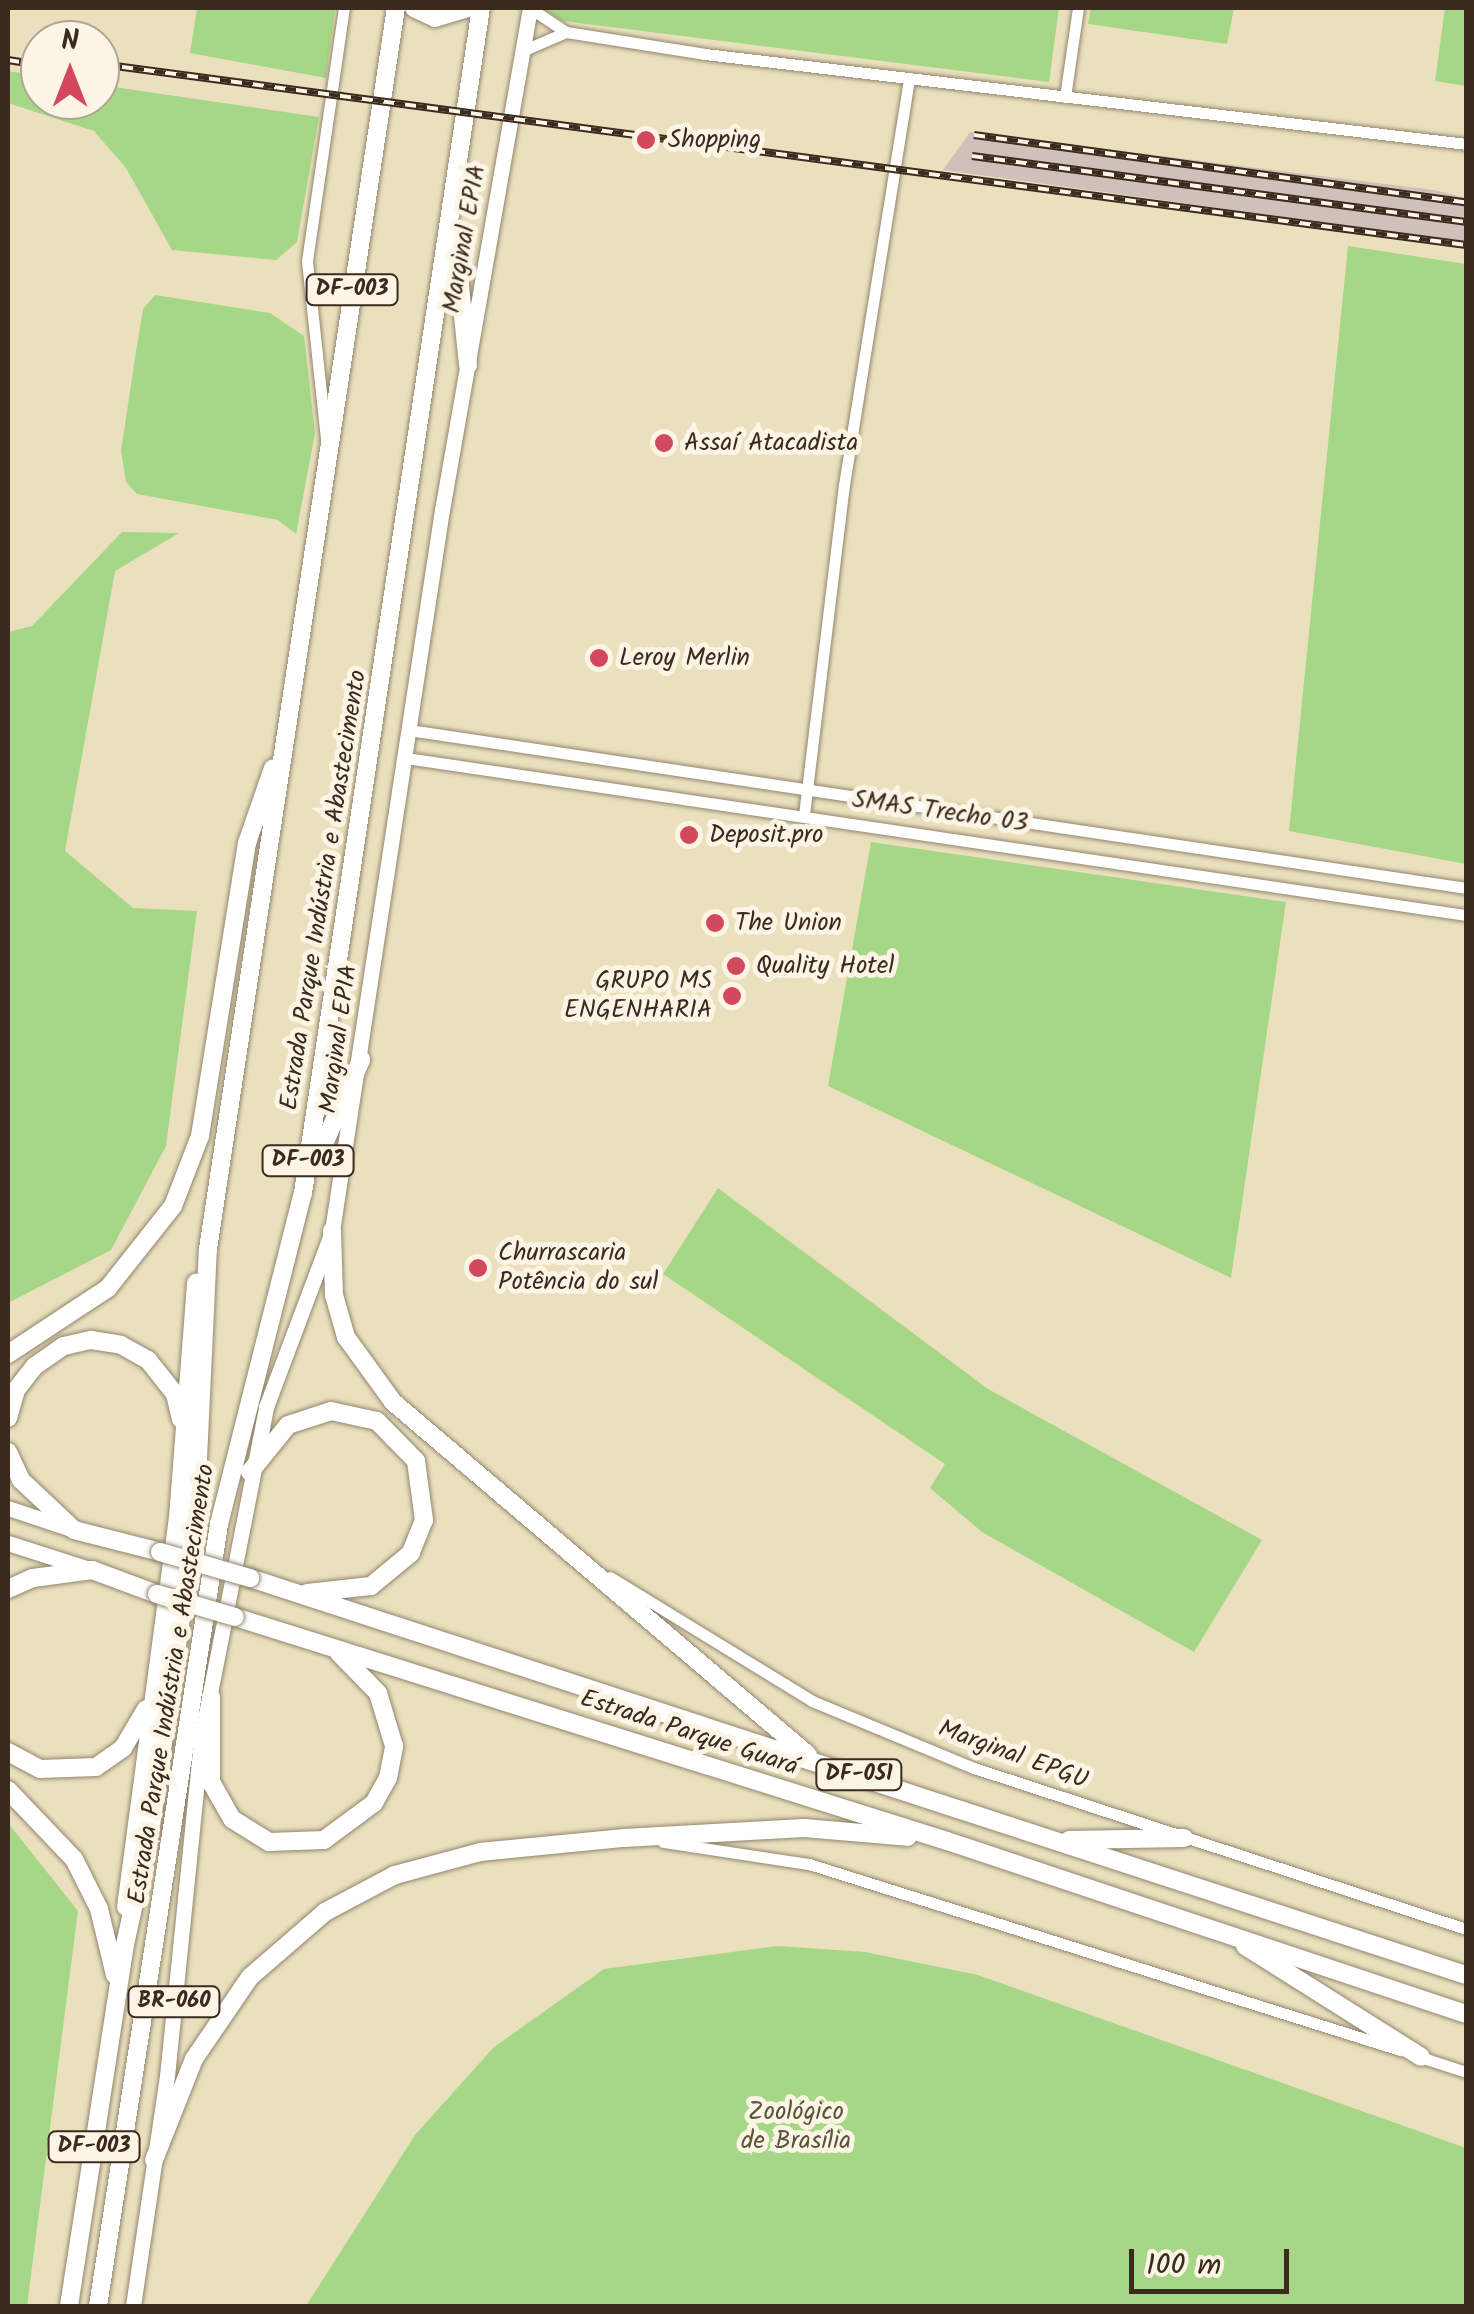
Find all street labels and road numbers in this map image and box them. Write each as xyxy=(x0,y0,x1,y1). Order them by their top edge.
street label: Marginal EPIA xyxy=(437,163,493,315)
road number: DF-003 xyxy=(304,273,400,307)
street label: Estrada Parque Indústria e Abastecimento xyxy=(274,668,374,1112)
street label: SMAS Trecho 03 xyxy=(850,785,1030,839)
street label: Marginal EPIA xyxy=(314,963,364,1115)
road number: DF-003 xyxy=(260,1144,356,1178)
street label: Estrada Parque Indústria e Abastecimento xyxy=(122,1462,222,1906)
street label: Estrada Parque Guará xyxy=(576,1684,802,1782)
street label: Marginal EPGU xyxy=(934,1714,1092,1796)
road number: DF-051 xyxy=(814,1758,904,1792)
road number: BR-060 xyxy=(126,1985,222,2019)
road number: DF-003 xyxy=(46,2130,142,2164)

